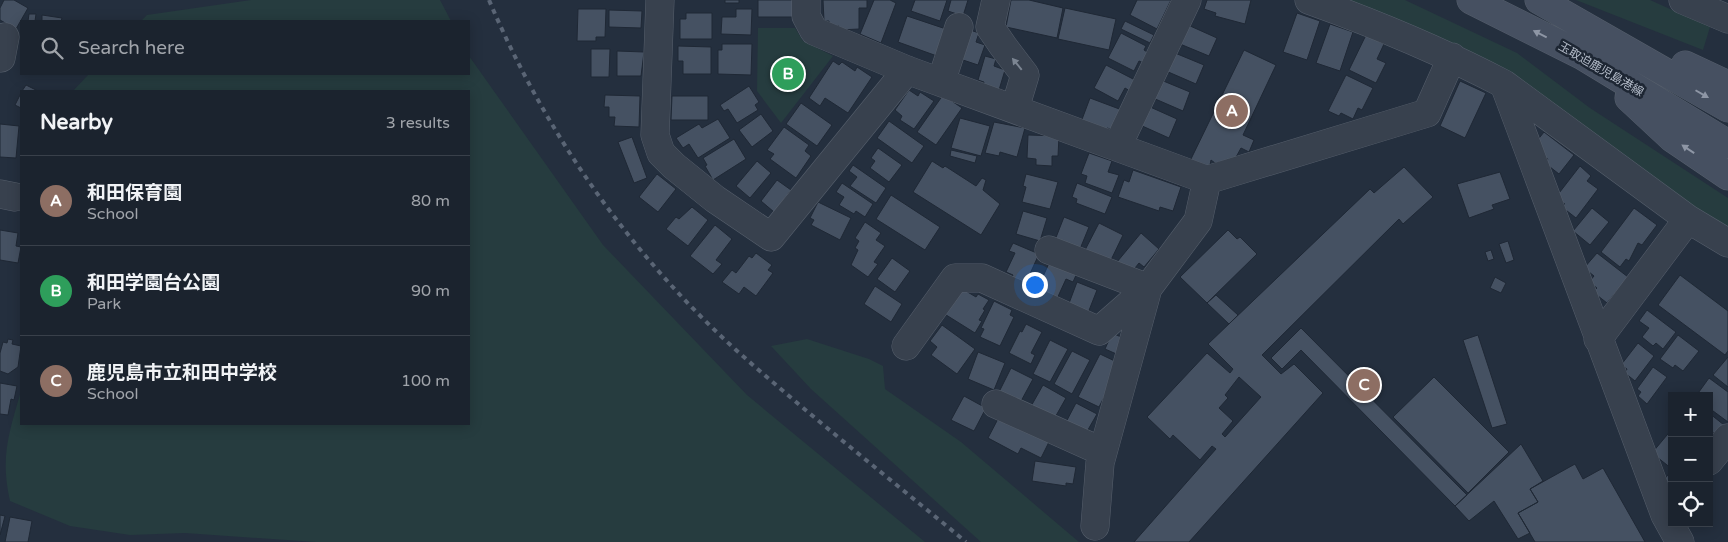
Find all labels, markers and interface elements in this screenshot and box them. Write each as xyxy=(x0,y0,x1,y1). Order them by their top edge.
search box xyxy=(20,20,470,75)
one-way arrow xyxy=(1533,30,1547,38)
icon: search xyxy=(38,34,66,62)
text: Search here xyxy=(78,37,185,59)
street label: 玉取迫鹿児島港線 xyxy=(1556,39,1646,99)
pin: B xyxy=(772,55,804,93)
one-way arrow xyxy=(1011,58,1022,71)
one-way arrow xyxy=(1696,89,1709,98)
pin: A xyxy=(1216,92,1248,130)
text: Nearby xyxy=(40,110,113,135)
text: 3 results xyxy=(386,113,450,133)
one-way arrow xyxy=(1681,144,1695,153)
text: 和田保育園 xyxy=(87,182,182,204)
text: A xyxy=(50,191,62,211)
text: 80 m xyxy=(411,191,450,211)
text: School xyxy=(87,204,139,224)
text: 和田学園台公園 xyxy=(87,272,220,294)
your location xyxy=(1022,272,1048,298)
text: B xyxy=(50,281,62,301)
text: 90 m xyxy=(411,281,450,301)
text: Park xyxy=(87,294,121,314)
text: 鹿児島市立和田中学校 xyxy=(87,362,277,384)
pin: C xyxy=(1348,366,1380,404)
text: C xyxy=(50,371,62,391)
text: 100 m xyxy=(401,371,450,391)
text: School xyxy=(87,384,139,404)
map controls xyxy=(1668,392,1713,527)
button: + xyxy=(1668,392,1713,437)
button: − xyxy=(1668,437,1713,482)
button: locate xyxy=(1668,482,1713,527)

